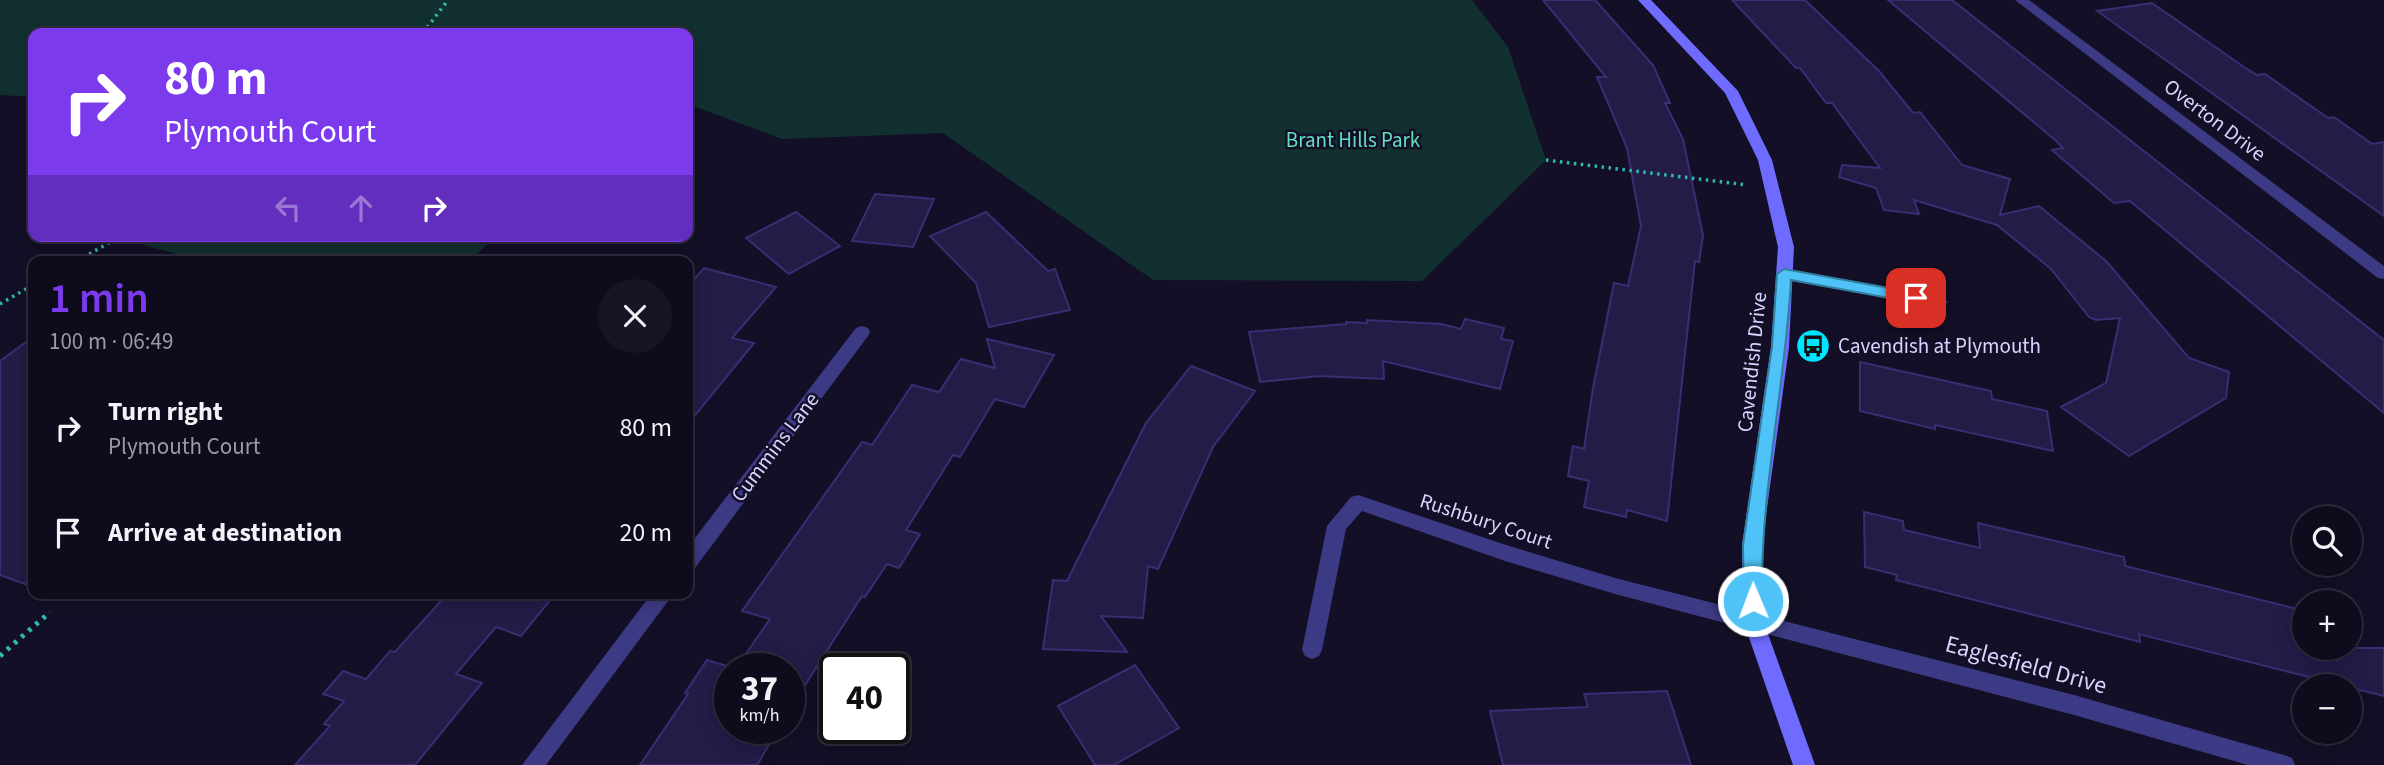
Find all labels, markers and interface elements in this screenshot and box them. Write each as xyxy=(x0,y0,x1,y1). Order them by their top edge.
text: 80 m xyxy=(164,44,268,114)
icon: right xyxy=(49,56,140,147)
street label: Overton Drive xyxy=(2158,72,2272,168)
text: Plymouth Court xyxy=(164,109,376,155)
park label: Brant Hills Park xyxy=(1286,125,1421,155)
icon: left xyxy=(269,189,307,227)
icon: ahead xyxy=(342,189,380,227)
icon: right xyxy=(415,189,453,227)
pin xyxy=(1886,268,1946,328)
text: 1 min xyxy=(49,269,149,329)
button: close xyxy=(598,279,672,353)
icon: arrive xyxy=(1897,279,1935,317)
street label: Cavendish Drive xyxy=(1730,290,1774,434)
text: 100 m · 06:49 xyxy=(49,325,173,358)
bus stop icon: Cavendish at Plymouth xyxy=(1794,327,1832,365)
place label: Cavendish at Plymouth xyxy=(1838,331,2041,361)
street label: Cummins Lane xyxy=(724,386,826,508)
text: Turn right xyxy=(108,393,223,430)
icon: right xyxy=(49,409,87,447)
text: 80 m xyxy=(619,409,672,446)
text: Plymouth Court xyxy=(108,430,260,463)
street label: Rushbury Court xyxy=(1416,485,1556,557)
map controls xyxy=(2292,506,2362,744)
button: search xyxy=(2292,506,2362,576)
icon: arrive xyxy=(49,514,87,552)
text: Arrive at destination xyxy=(108,514,342,551)
text: 20 m xyxy=(619,514,672,551)
position arrow xyxy=(1716,564,1790,638)
button: + xyxy=(2292,590,2362,660)
street label: Eaglesfield Drive xyxy=(1941,627,2111,703)
speed limit sign: 40 xyxy=(819,653,910,744)
text: 37 xyxy=(741,664,778,714)
button: − xyxy=(2292,674,2362,744)
text: km/h xyxy=(740,703,779,728)

